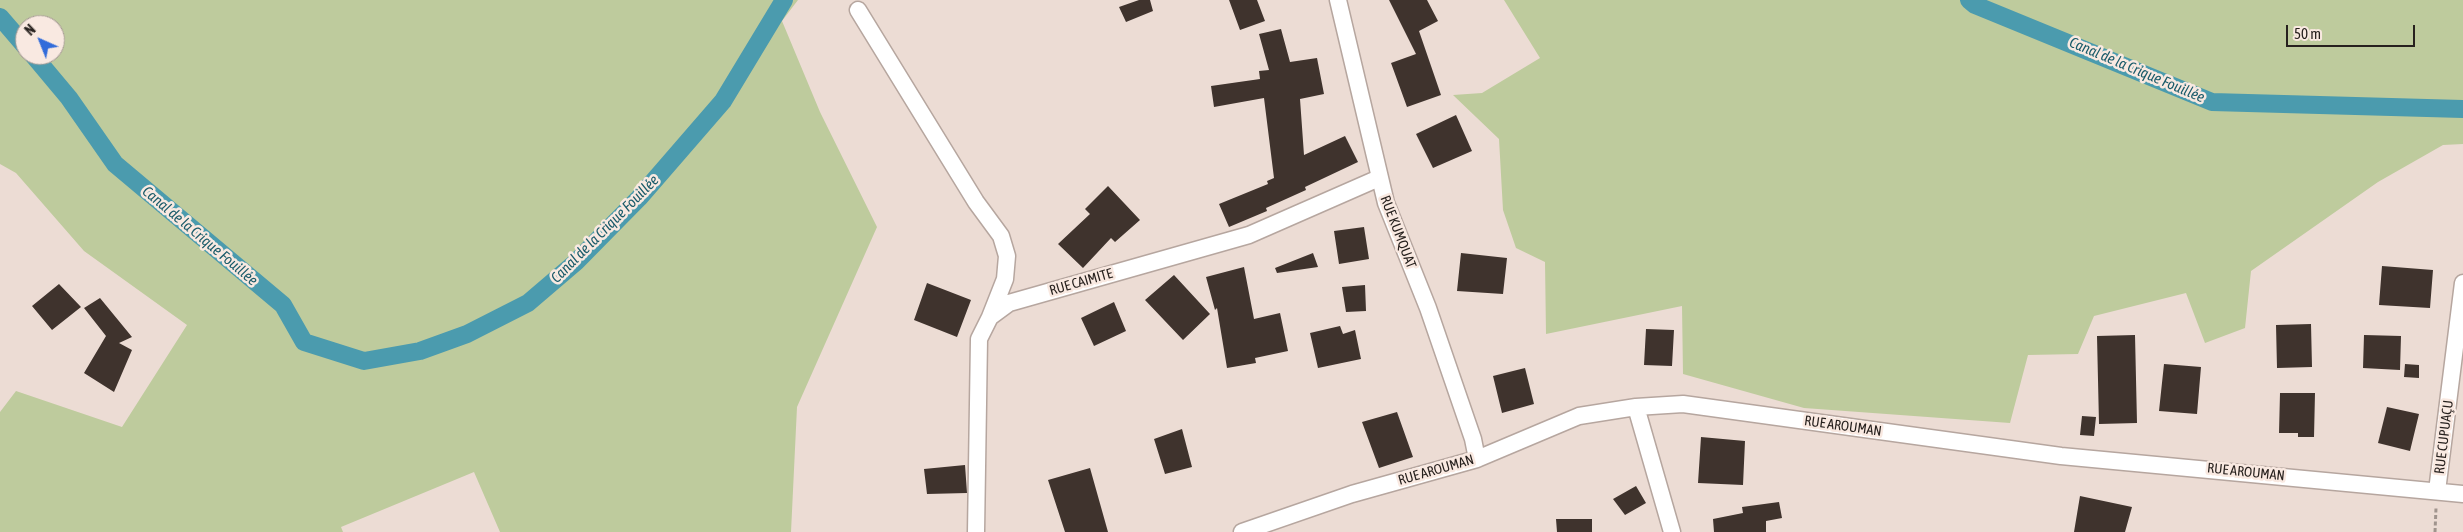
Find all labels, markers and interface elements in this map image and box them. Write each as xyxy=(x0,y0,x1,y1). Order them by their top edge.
north arrow xyxy=(15,15,65,65)
scale bar xyxy=(2288,15,2417,47)
text: N xyxy=(22,21,39,39)
text: 50 m xyxy=(2294,25,2321,42)
water label: Canal de la Crique Fouillée xyxy=(2067,33,2207,107)
water label: Canal de la Crique Fouillée xyxy=(547,171,663,287)
water label: Canal de la Crique Fouillée xyxy=(139,182,261,290)
street label: RUE KUMQUAT xyxy=(1376,193,1420,271)
street label: RUE CAIMITE xyxy=(1047,265,1115,299)
street label: RUE CUPUAÇU xyxy=(2431,399,2457,475)
street label: RUE AROUMAN xyxy=(1803,412,1883,440)
street label: RUE AROUMAN xyxy=(1396,451,1476,489)
street label: RUE AROUMAN xyxy=(2206,460,2286,484)

